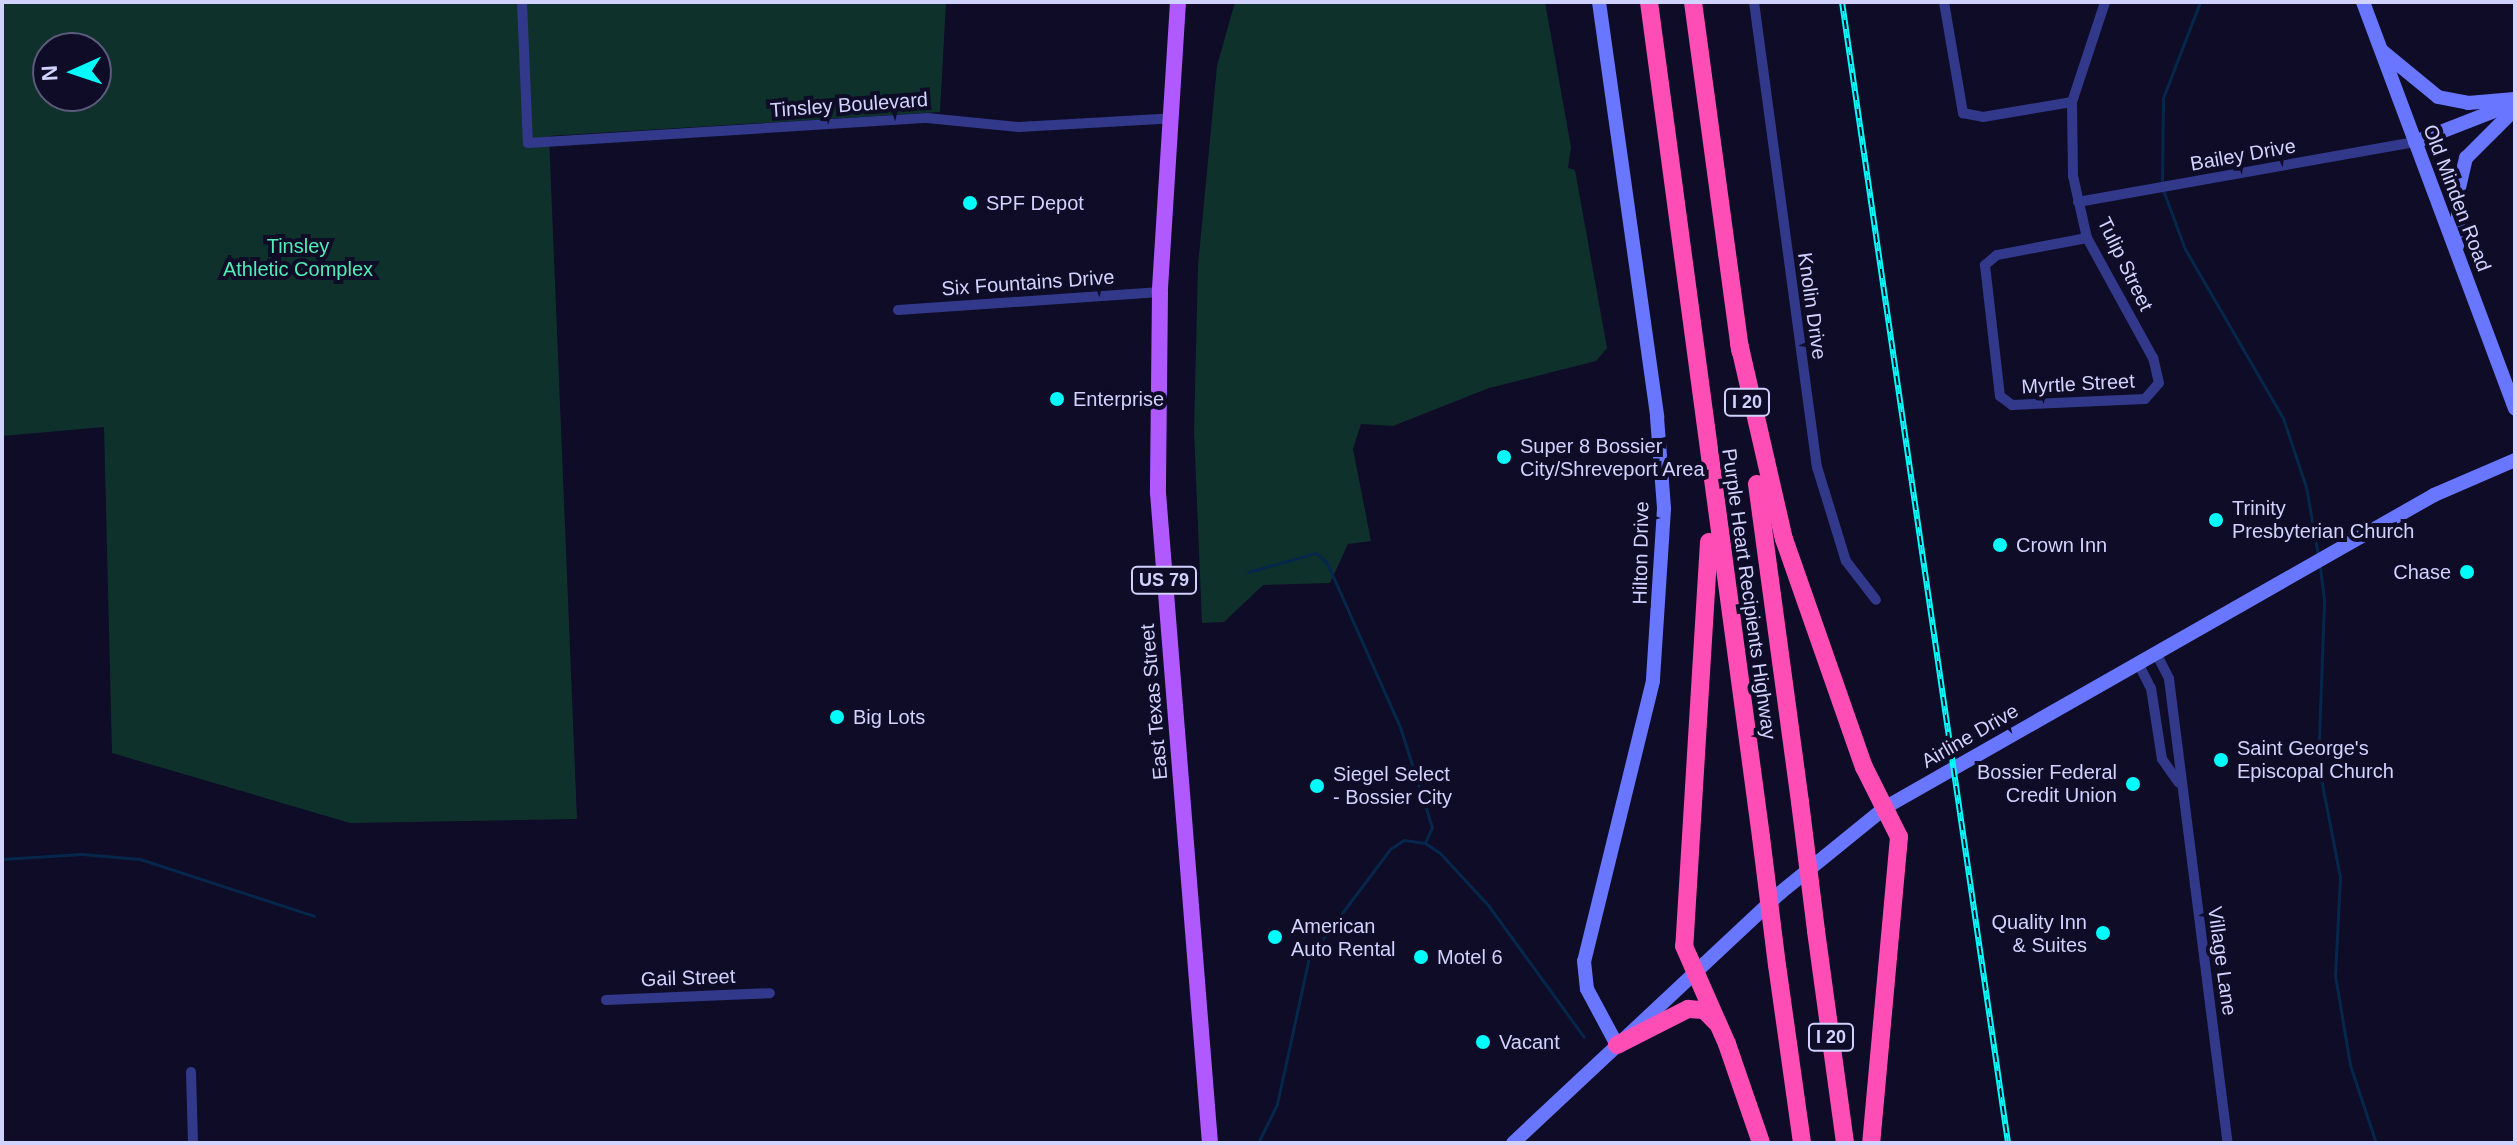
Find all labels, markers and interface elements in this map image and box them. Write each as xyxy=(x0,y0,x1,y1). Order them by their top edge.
north arrow xyxy=(32,32,112,112)
text: N xyxy=(37,65,62,82)
street label: Tinsley Boulevard xyxy=(769,88,929,122)
street label: Old Minden Road xyxy=(2418,121,2496,275)
street label: Bailey Drive xyxy=(2188,134,2298,176)
place label: SPF Depot xyxy=(986,191,1084,215)
marker: SPF Depot xyxy=(961,194,979,212)
street label: Tulip Street xyxy=(2092,213,2158,315)
park label: Tinsley Athletic Complex xyxy=(223,235,373,282)
street label: Knolin Drive xyxy=(1793,251,1831,361)
street label: Six Fountains Drive xyxy=(941,265,1115,301)
street label: Myrtle Street xyxy=(2021,369,2135,399)
place label: Enterprise xyxy=(1073,387,1164,411)
road number: I 20 xyxy=(1723,388,1771,416)
marker: Enterprise xyxy=(1048,390,1066,408)
place label: Super 8 Bossier City/Shreveport Area xyxy=(1520,434,1706,481)
street label: Purple Heart Recipients Highway xyxy=(1717,447,1781,741)
marker: Super 8 Bossier City/Shreveport Area xyxy=(1495,448,1513,466)
place label: Trinity Presbyterian Church xyxy=(2232,496,2414,543)
street label: Hilton Drive xyxy=(1628,501,1654,605)
marker: Trinity Presbyterian Church xyxy=(2207,511,2225,529)
place label: Crown Inn xyxy=(2016,533,2107,557)
marker: Crown Inn xyxy=(1991,536,2009,554)
place label: Chase xyxy=(2393,560,2451,584)
marker: Chase xyxy=(2458,563,2476,581)
road number: US 79 xyxy=(1130,566,1198,594)
street label: East Texas Street xyxy=(1135,623,1173,781)
street label: Airline Drive xyxy=(1917,699,2023,773)
place label: Big Lots xyxy=(853,705,925,729)
marker: Big Lots xyxy=(828,708,846,726)
place label: Saint George's Episcopal Church xyxy=(2237,736,2394,783)
marker: Saint George's Episcopal Church xyxy=(2212,751,2230,769)
place label: Bossier Federal Credit Union xyxy=(1977,760,2117,807)
place label: Siegel Select - Bossier City xyxy=(1333,762,1452,809)
marker: Bossier Federal Credit Union xyxy=(2124,775,2142,793)
marker: Siegel Select - Bossier City xyxy=(1308,777,1326,795)
street label: Village Lane xyxy=(2202,905,2242,1017)
place label: Quality Inn & Suites xyxy=(1991,910,2087,957)
place label: American Auto Rental xyxy=(1291,914,1396,961)
marker: Quality Inn & Suites xyxy=(2094,924,2112,942)
marker: American Auto Rental xyxy=(1266,928,1284,946)
place label: Motel 6 xyxy=(1437,945,1503,969)
marker: Motel 6 xyxy=(1412,948,1430,966)
street label: Gail Street xyxy=(640,964,736,992)
road number: I 20 xyxy=(1807,1023,1855,1051)
place label: Vacant xyxy=(1499,1030,1560,1054)
marker: Vacant xyxy=(1474,1033,1492,1051)

